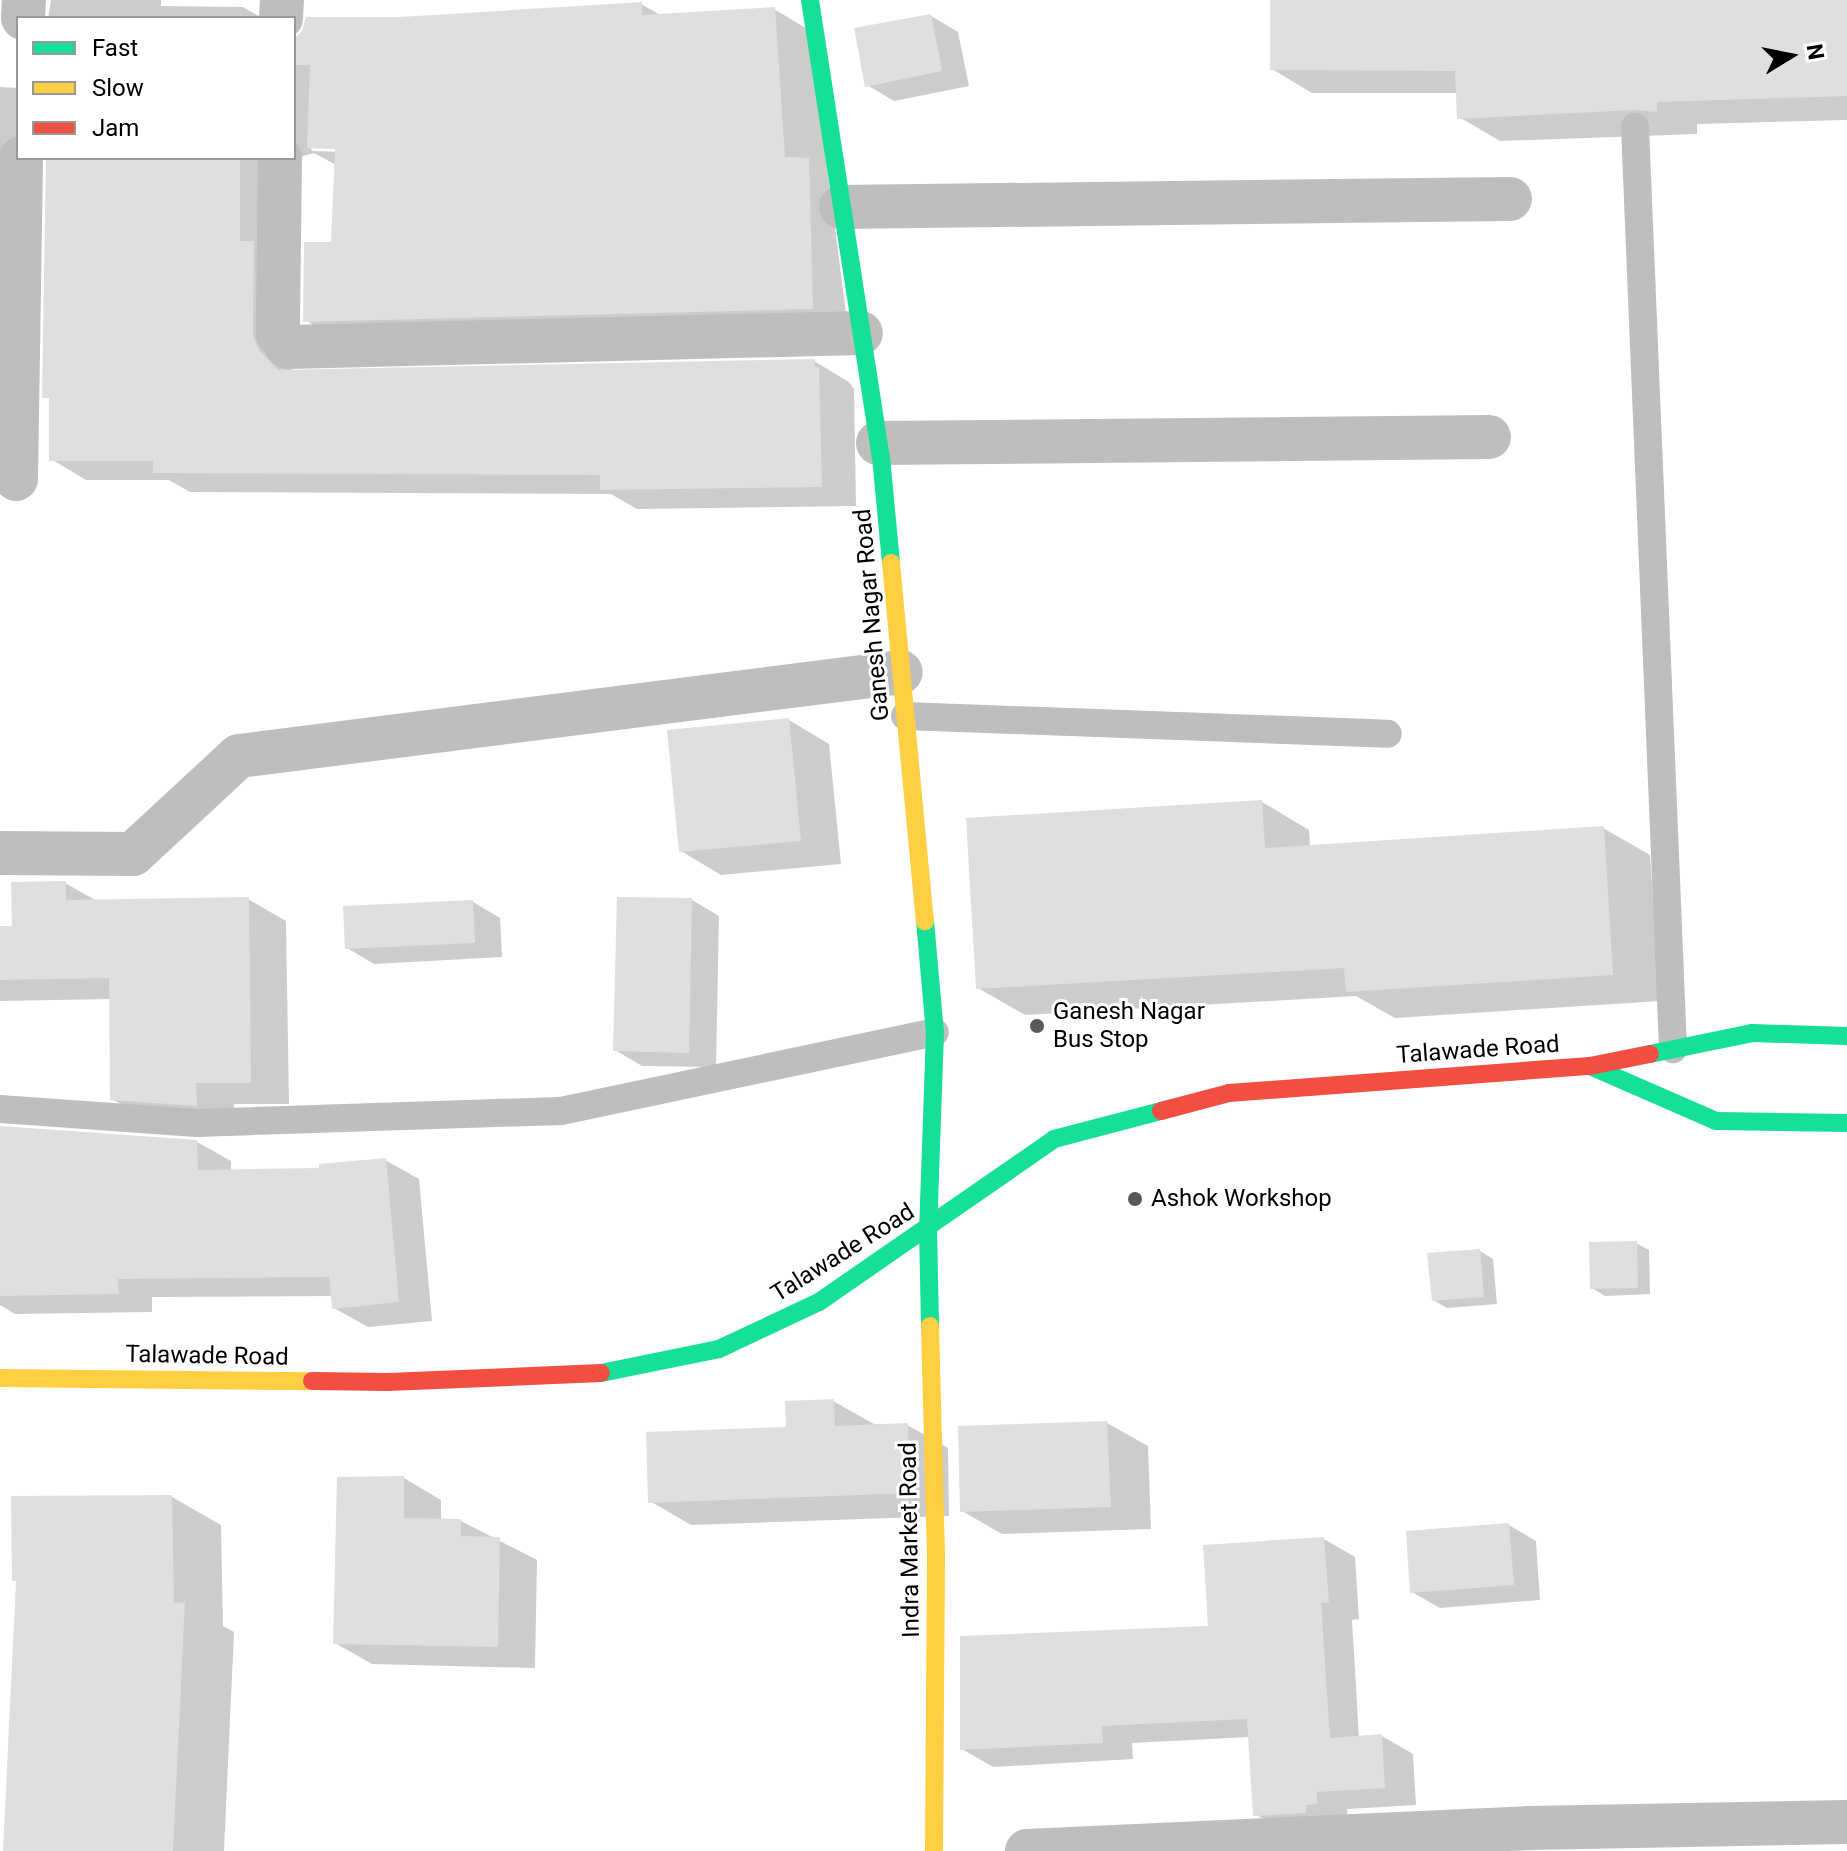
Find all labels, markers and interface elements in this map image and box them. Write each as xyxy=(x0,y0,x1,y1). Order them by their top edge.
legend xyxy=(16,16,296,160)
north arrow xyxy=(1751,16,1831,96)
text: Fast xyxy=(92,34,138,62)
text: N xyxy=(1801,42,1829,62)
text: Slow xyxy=(92,74,144,102)
text: Jam xyxy=(92,114,139,142)
street label: Ganesh Nagar Road xyxy=(848,508,896,722)
place label: Ganesh Nagar Bus Stop xyxy=(1053,998,1205,1054)
marker: Ganesh Nagar Bus Stop xyxy=(1028,1017,1046,1035)
street label: Talawade Road xyxy=(1396,1030,1560,1070)
place label: Ashok Workshop xyxy=(1151,1185,1332,1213)
marker: Ashok Workshop xyxy=(1126,1190,1144,1208)
street label: Talawade Road xyxy=(766,1198,920,1308)
street label: Talawade Road xyxy=(125,1340,289,1372)
street label: Indra Market Road xyxy=(894,1442,926,1638)

